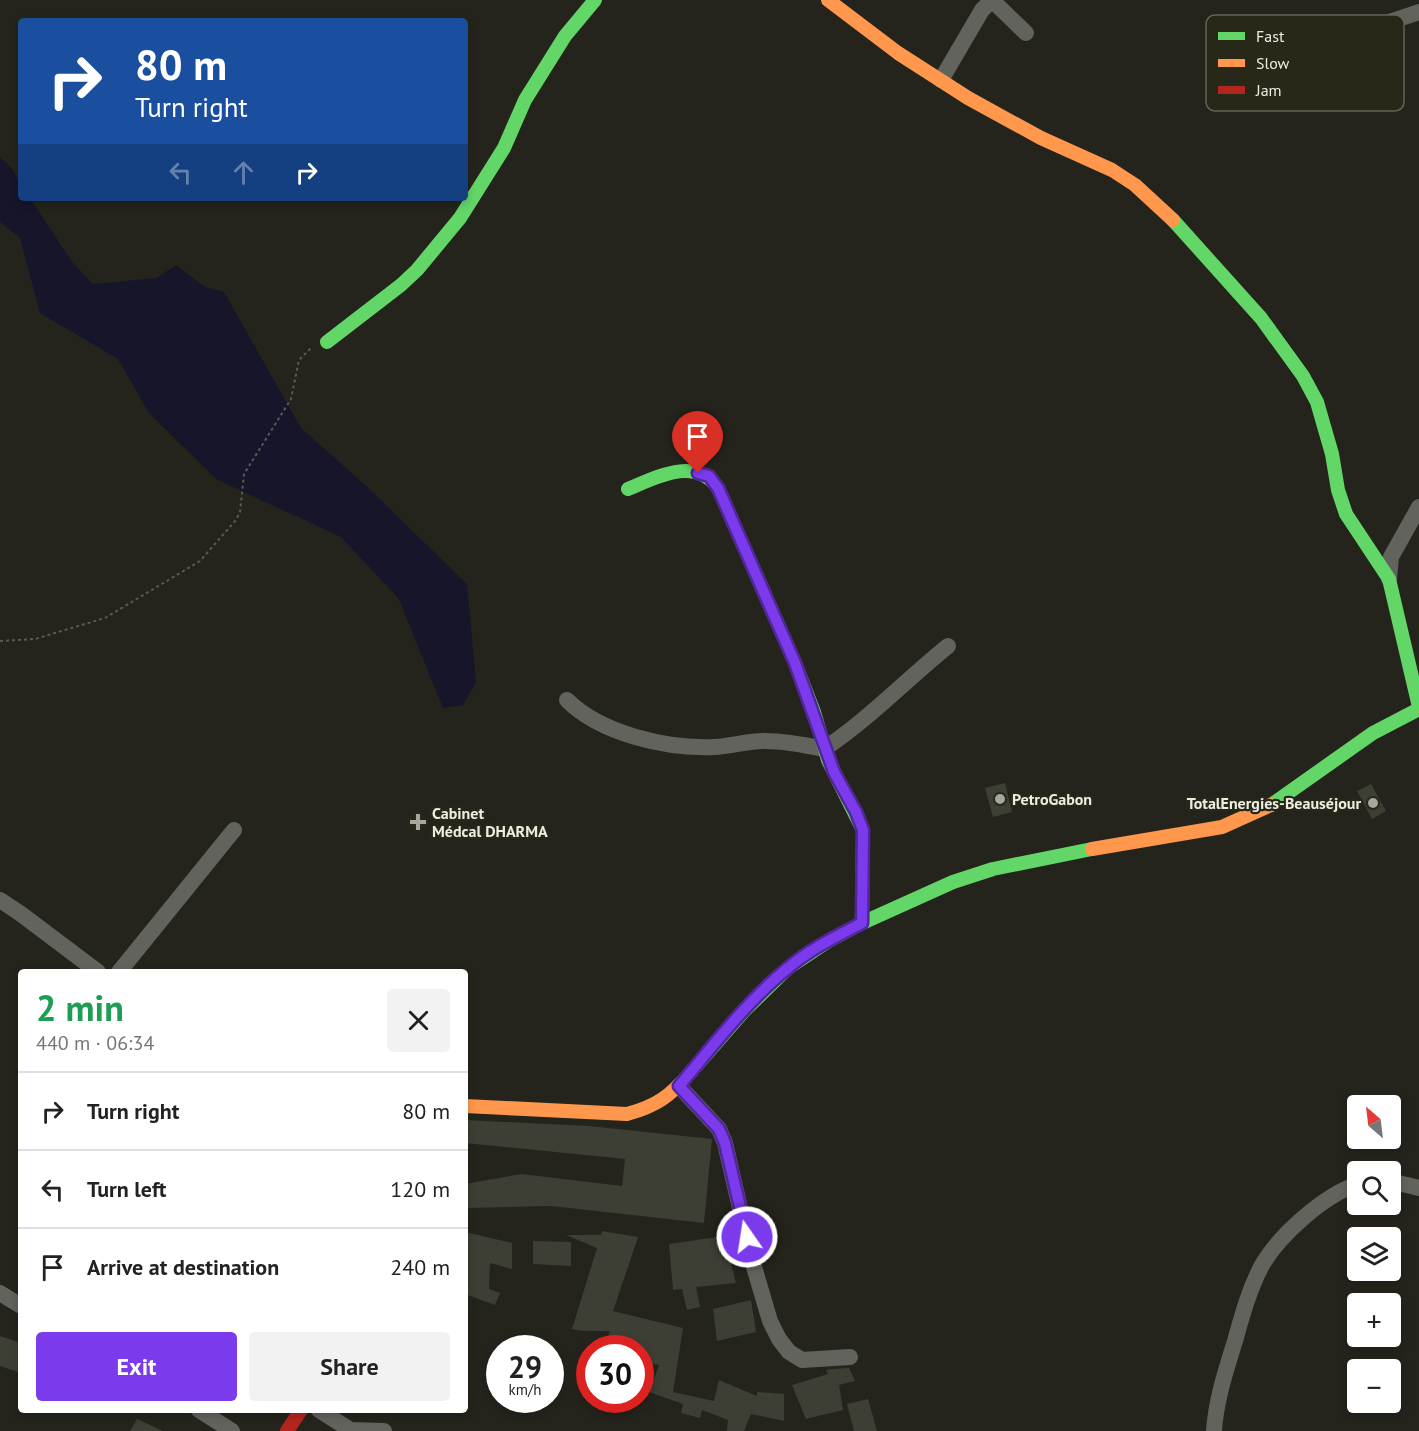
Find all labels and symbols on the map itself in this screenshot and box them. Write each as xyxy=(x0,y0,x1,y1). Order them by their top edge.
legend xyxy=(1206,15,1404,111)
text: Fast xyxy=(1256,26,1285,46)
text: Slow xyxy=(1256,53,1290,73)
text: Jam xyxy=(1255,80,1282,100)
pin xyxy=(672,411,723,473)
place label: PetroGabon xyxy=(1012,789,1092,809)
marker: PetroGabon xyxy=(993,792,1007,806)
place label: TotalEnergies-Beauséjour xyxy=(1187,793,1361,813)
marker: TotalEnergies-Beauséjour xyxy=(1366,796,1380,810)
place label: Cabinet Médcal DHARMA xyxy=(432,803,548,841)
marker: Cabinet Médcal DHARMA xyxy=(409,813,427,831)
north arrow xyxy=(1347,1095,1401,1149)
position arrow xyxy=(715,1205,779,1269)
speed limit sign: 30 xyxy=(576,1335,654,1413)

